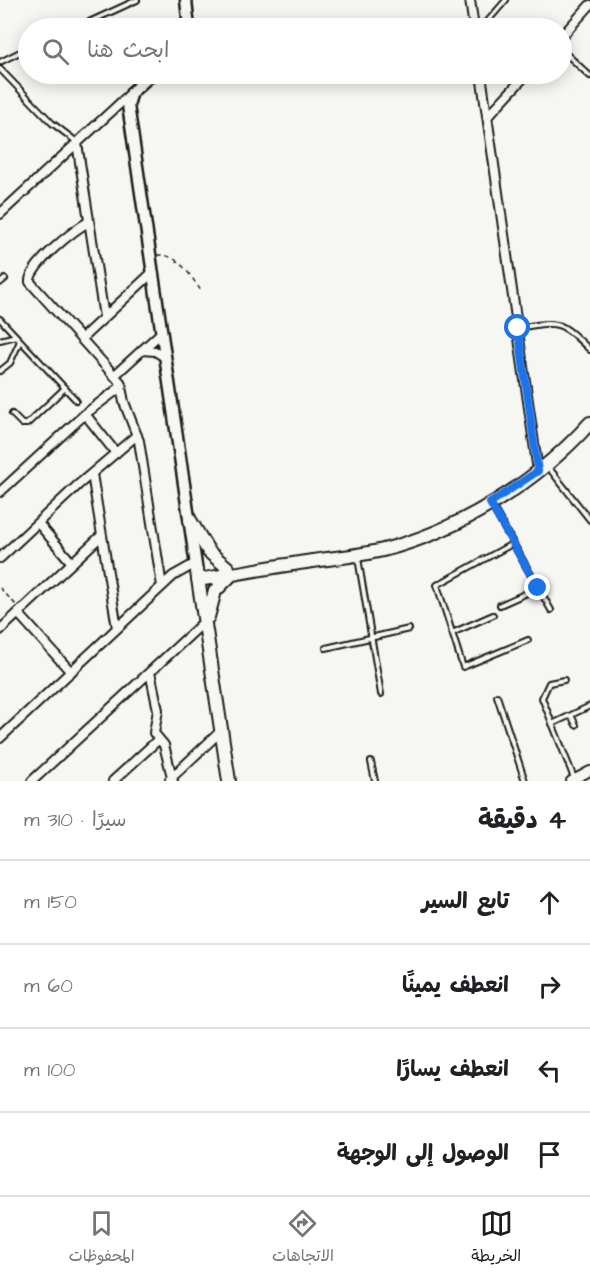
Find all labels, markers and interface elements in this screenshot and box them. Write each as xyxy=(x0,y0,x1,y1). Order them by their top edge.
search box xyxy=(18,18,572,84)
icon: search xyxy=(39,35,72,68)
text: ابحث هنا xyxy=(87,35,169,66)
route start xyxy=(504,314,530,340)
route end xyxy=(524,574,550,600)
text: 4 دقيقة xyxy=(478,802,566,838)
text: سيرًا · 310 m xyxy=(24,806,127,834)
text: تابع السير xyxy=(422,886,509,917)
icon: ahead xyxy=(533,886,566,919)
text: 150 m xyxy=(24,888,77,916)
text: انعطف يمينًا xyxy=(402,970,509,1001)
icon: right xyxy=(533,970,566,1003)
text: 60 m xyxy=(24,972,73,1000)
text: انعطف يسارًا xyxy=(396,1054,509,1085)
icon: left xyxy=(533,1054,566,1087)
text: 100 m xyxy=(24,1056,75,1084)
text: الوصول إلى الوجهة xyxy=(337,1138,509,1169)
icon: arrive xyxy=(533,1138,566,1171)
tab: المحفوظات xyxy=(69,1207,135,1270)
tab: الاتجاهات xyxy=(272,1207,334,1270)
tab: الخريطة xyxy=(471,1207,521,1270)

